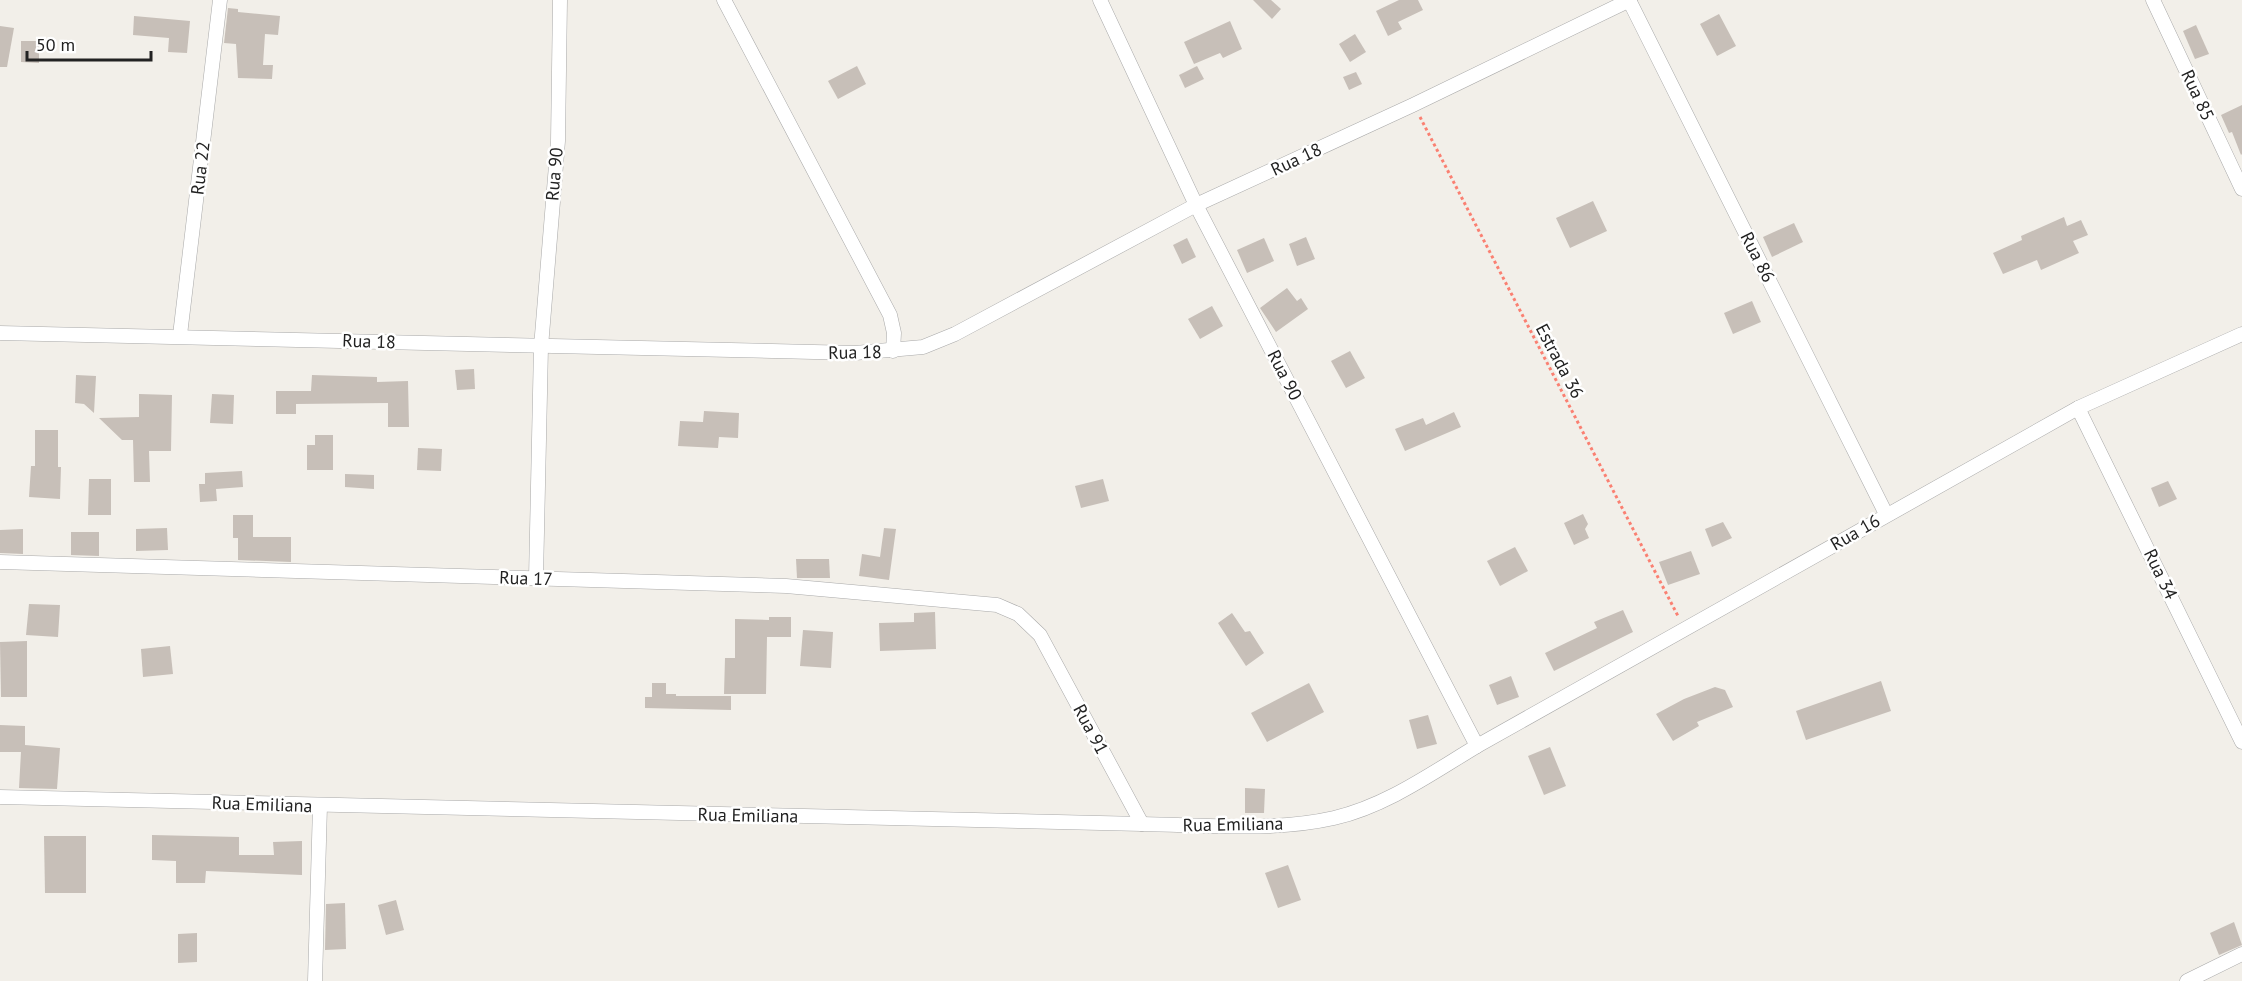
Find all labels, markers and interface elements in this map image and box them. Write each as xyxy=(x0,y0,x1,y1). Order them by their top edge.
scale bar xyxy=(27,24,152,62)
text: 50 m xyxy=(36,33,75,56)
street label: Rua 85 xyxy=(2176,66,2220,124)
street label: Rua 18 xyxy=(1267,137,1325,181)
street label: Rua 22 xyxy=(185,140,215,196)
street label: Rua 90 xyxy=(540,146,568,202)
street label: Rua 86 xyxy=(1736,228,1780,286)
street label: Estrada 36 xyxy=(1531,320,1589,402)
street label: Rua 18 xyxy=(342,329,396,353)
street label: Rua 18 xyxy=(828,340,882,364)
street label: Rua 90 xyxy=(1263,346,1307,404)
street label: Rua 16 xyxy=(1826,509,1884,555)
street label: Rua 34 xyxy=(2139,545,2183,603)
street label: Rua 17 xyxy=(499,566,553,590)
street label: Rua 91 xyxy=(1068,700,1114,758)
street label: Rua Emiliana xyxy=(211,791,313,817)
street label: Rua Emiliana xyxy=(697,803,799,827)
street label: Rua Emiliana xyxy=(1182,812,1284,836)

